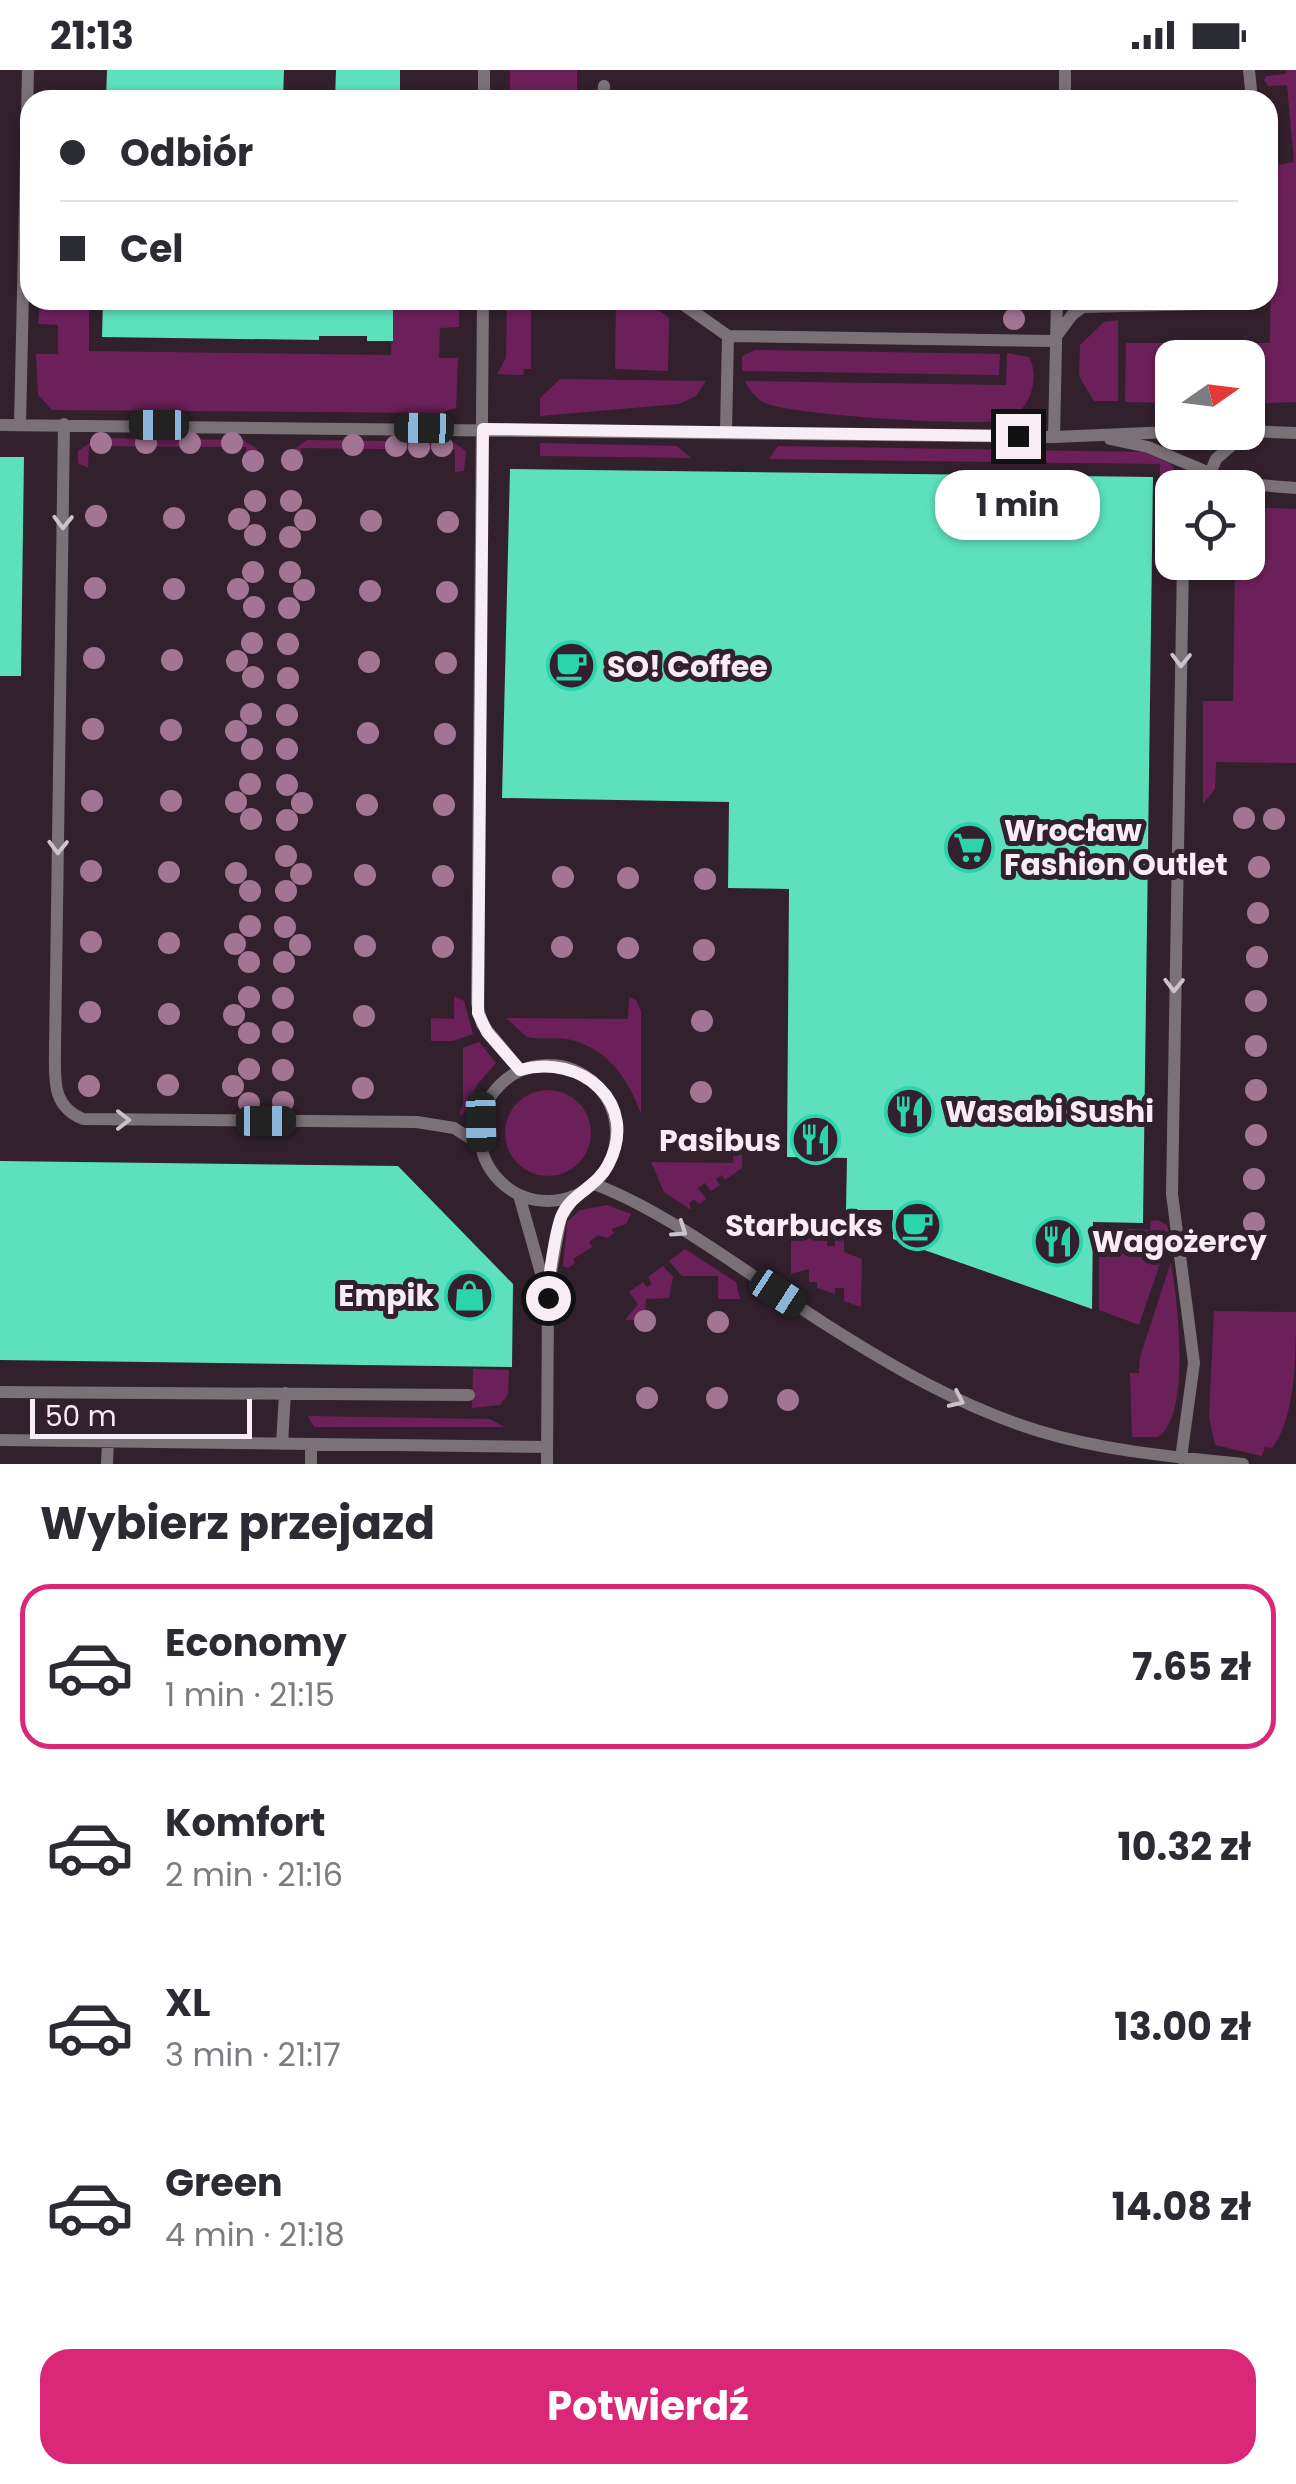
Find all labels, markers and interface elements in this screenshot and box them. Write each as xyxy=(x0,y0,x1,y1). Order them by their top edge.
text: 21:13 xyxy=(50,9,134,62)
text: Odbiór xyxy=(120,126,253,179)
text: Cel xyxy=(120,222,184,275)
north arrow xyxy=(1155,340,1265,450)
map controls xyxy=(1155,340,1265,580)
car xyxy=(129,410,189,440)
car xyxy=(394,412,454,444)
route end xyxy=(996,414,1041,459)
button: locate xyxy=(1155,470,1265,580)
callout: 1 min xyxy=(936,471,1100,541)
text: 1 min xyxy=(976,482,1059,527)
one-way arrow xyxy=(52,514,74,530)
cafe icon: SO! Coffee xyxy=(546,640,598,692)
place label: SO! Coffee xyxy=(607,645,768,688)
one-way arrow xyxy=(1171,652,1192,668)
place label: Wrocław Fashion Outlet xyxy=(1004,809,1228,886)
supermarket icon: Wrocław Fashion Outlet xyxy=(943,821,995,873)
one-way arrow xyxy=(48,839,69,855)
one-way arrow xyxy=(1164,977,1185,993)
restaurant icon: Wasabi Sushi xyxy=(884,1085,936,1137)
place label: Wasabi Sushi xyxy=(945,1090,1154,1133)
car xyxy=(465,1092,497,1152)
car xyxy=(236,1106,296,1136)
one-way arrow xyxy=(116,1109,131,1131)
restaurant icon: Pasibus xyxy=(790,1114,842,1166)
place label: Pasibus xyxy=(659,1119,781,1162)
cafe icon: Starbucks xyxy=(892,1199,944,1251)
place label: Starbucks xyxy=(725,1204,883,1247)
restaurant icon: Wagożercy xyxy=(1031,1215,1083,1267)
one-way arrow xyxy=(668,1218,687,1236)
place label: Wagożercy xyxy=(1092,1220,1267,1263)
car xyxy=(745,1264,811,1322)
shop icon: Empik xyxy=(443,1269,495,1321)
place label: Empik xyxy=(338,1274,434,1317)
route start xyxy=(526,1276,571,1321)
one-way arrow xyxy=(947,1387,965,1407)
scale bar xyxy=(30,1394,252,1438)
text: 50 m xyxy=(45,1397,116,1436)
text: Wybierz przejazd xyxy=(40,1492,435,1555)
text: Economy xyxy=(165,1616,347,1669)
icon: car xyxy=(45,1622,135,1712)
text: 7.65 zł xyxy=(1132,1640,1251,1693)
text: 1 min · 21:15 xyxy=(165,1672,335,1717)
text: Komfort xyxy=(165,1796,326,1849)
icon: car xyxy=(45,1802,135,1892)
text: 10.32 zł xyxy=(1117,1820,1251,1873)
text: 2 min · 21:16 xyxy=(165,1852,343,1897)
text: XL xyxy=(165,1976,210,2029)
icon: car xyxy=(45,1982,135,2072)
text: 13.00 zł xyxy=(1114,2000,1251,2053)
text: 3 min · 21:17 xyxy=(165,2032,341,2077)
text: Green xyxy=(165,2156,283,2209)
icon: car xyxy=(45,2162,135,2252)
text: 14.08 zł xyxy=(1112,2180,1251,2233)
text: 4 min · 21:18 xyxy=(165,2212,345,2257)
button: Potwierdź xyxy=(40,2349,1256,2464)

